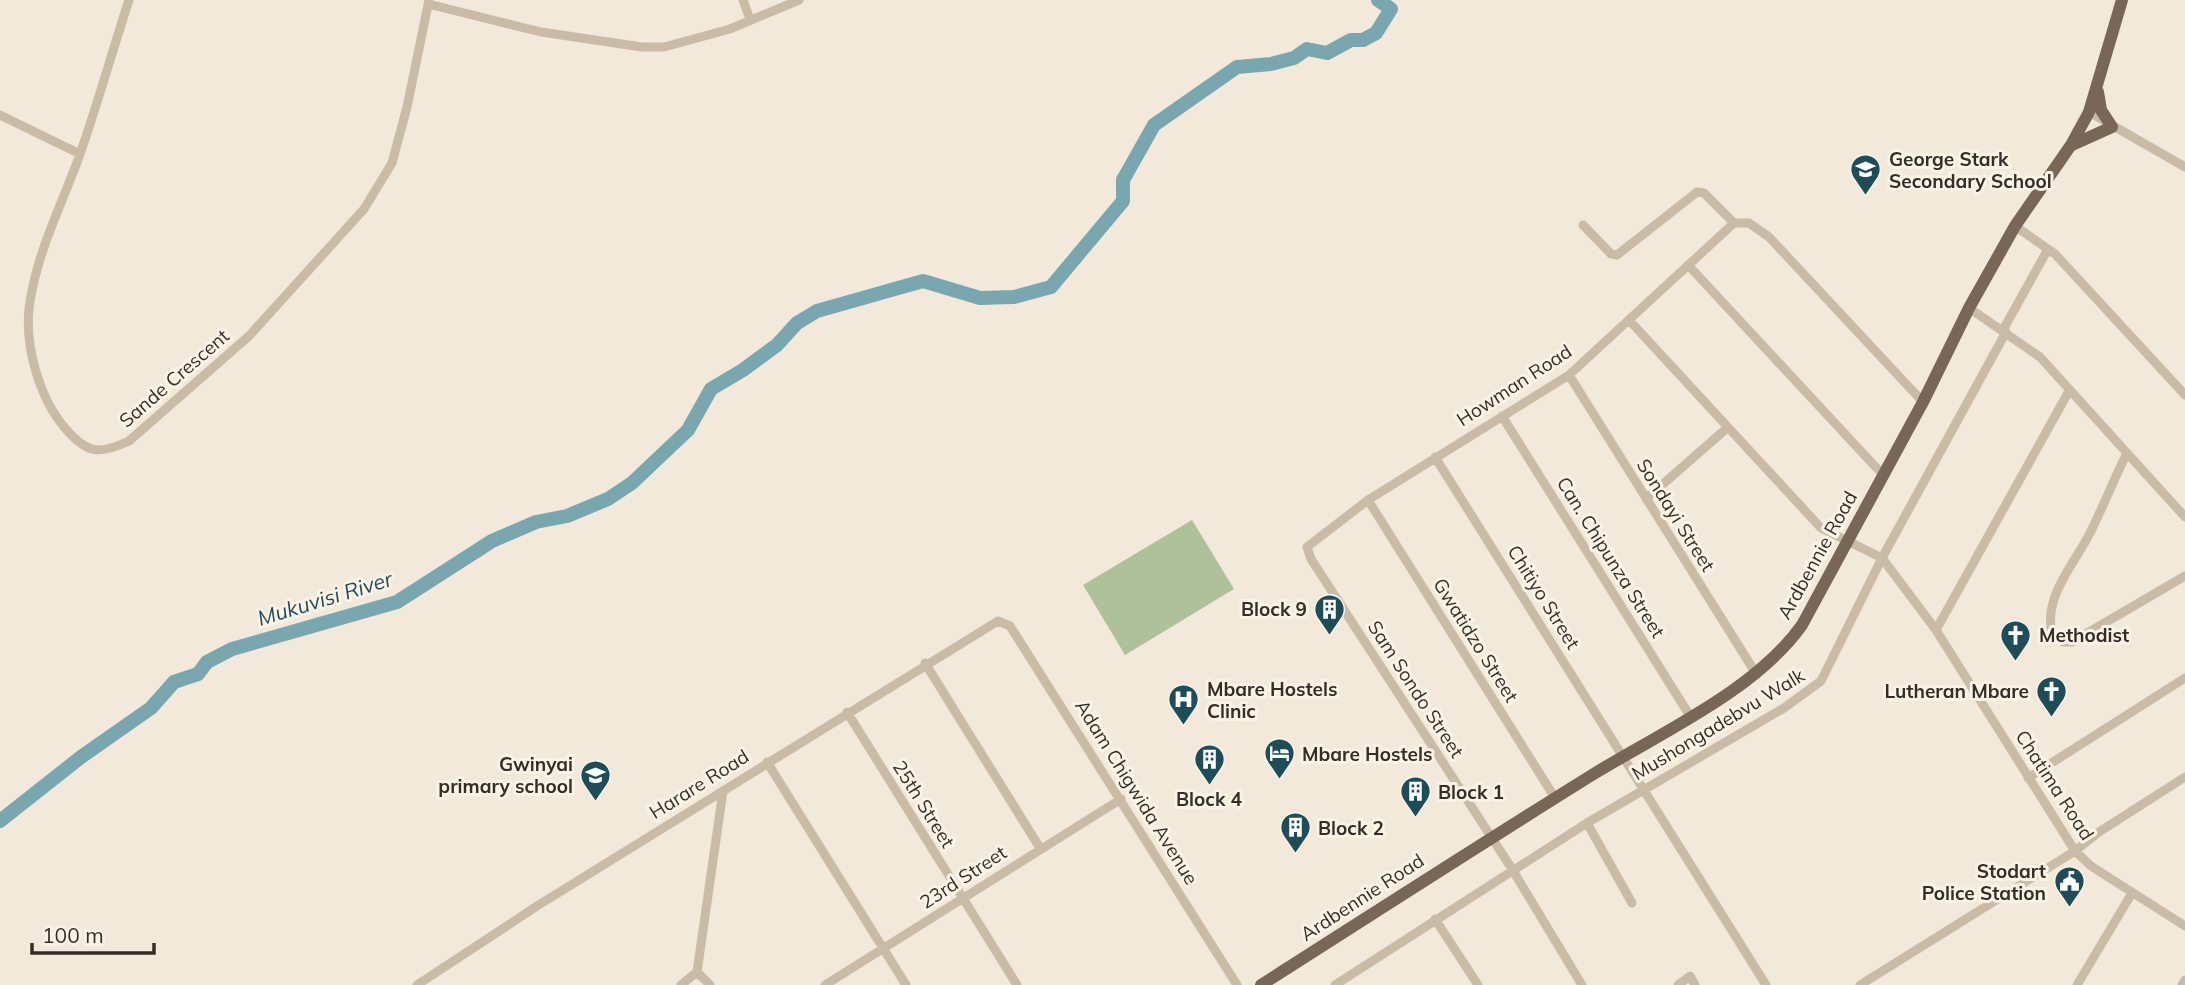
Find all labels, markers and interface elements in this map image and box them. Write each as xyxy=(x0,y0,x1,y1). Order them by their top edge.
place label: George Stark Secondary School xyxy=(1889,147,2052,193)
school or university icon: George Stark Secondary School xyxy=(1849,153,1883,197)
street label: Sande Crescent xyxy=(114,323,234,432)
street label: Howman Road xyxy=(1452,339,1576,431)
street label: Sondayi Street xyxy=(1632,454,1720,576)
street label: Can. Chipunza Street xyxy=(1552,472,1670,642)
street label: Ardbennie Road xyxy=(1772,487,1862,623)
street label: Chitiyo Street xyxy=(1503,541,1586,654)
water label: Mukuvisi River xyxy=(254,565,397,631)
street label: Gwatidzo Street xyxy=(1428,573,1524,707)
building icon: Block 9 xyxy=(1313,592,1347,636)
place label: Block 9 xyxy=(1241,597,1307,621)
street label: Sam Sondo Street xyxy=(1363,616,1469,762)
church icon: Methodist xyxy=(1999,618,2033,662)
place label: Methodist xyxy=(2039,623,2129,647)
street label: Mushongadebvu Walk xyxy=(1627,663,1809,785)
church icon: Lutheran Mbare xyxy=(2035,674,2069,718)
place label: Mbare Hostels Clinic xyxy=(1207,677,1337,723)
place label: Lutheran Mbare xyxy=(1885,679,2029,703)
hospital icon: Mbare Hostels Clinic xyxy=(1167,683,1201,727)
street label: Adam Chigwida Avenue xyxy=(1070,695,1204,889)
street label: Chatima Road xyxy=(2011,725,2099,845)
hotel icon: Mbare Hostels xyxy=(1262,737,1296,781)
place label: Mbare Hostels xyxy=(1302,742,1432,766)
building icon: Block 4 xyxy=(1192,743,1226,787)
street label: Harare Road xyxy=(645,744,753,824)
place label: Gwinyai primary school xyxy=(438,752,573,798)
street label: 25th Street xyxy=(888,756,960,852)
school or university icon: Gwinyai primary school xyxy=(579,758,613,802)
building icon: Block 1 xyxy=(1398,775,1432,819)
place label: Block 1 xyxy=(1438,780,1504,804)
place label: Block 4 xyxy=(1176,787,1243,811)
building icon: Block 2 xyxy=(1278,811,1312,855)
place label: Block 2 xyxy=(1318,816,1384,840)
street label: 23rd Street xyxy=(915,840,1011,914)
street label: Ardbennie Road xyxy=(1296,848,1428,946)
place label: Stodart Police Station xyxy=(1922,859,2046,905)
public building icon: Stodart Police Station xyxy=(2052,865,2086,909)
scale bar xyxy=(32,912,154,956)
text: 100 m xyxy=(42,922,104,948)

